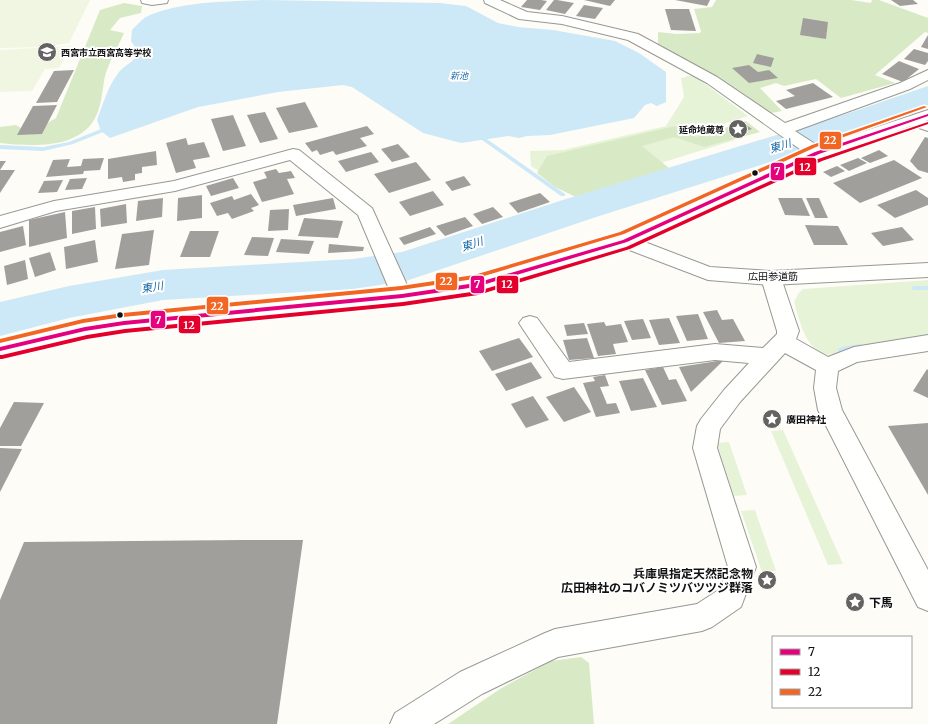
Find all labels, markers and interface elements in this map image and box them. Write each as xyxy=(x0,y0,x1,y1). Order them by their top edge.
school or university icon: 西宮市立西宮高等学校 xyxy=(36,41,58,63)
place label: 西宮市立西宮高等学校 xyxy=(61,47,152,58)
water label: 新池 xyxy=(450,70,469,81)
place icon: 延命地蔵尊 xyxy=(727,118,749,140)
place label: 延命地蔵尊 xyxy=(679,124,724,135)
line badge: 22 xyxy=(819,131,842,150)
text: 22 xyxy=(824,133,837,147)
water label: 東川 xyxy=(767,136,794,156)
line badge: 12 xyxy=(794,157,817,176)
text: 12 xyxy=(799,160,811,174)
line badge: 7 xyxy=(770,162,785,181)
text: 7 xyxy=(774,164,781,178)
unlabelled marker xyxy=(750,168,760,178)
water label: 東川 xyxy=(459,234,486,254)
street label: 広田参道筋 xyxy=(748,270,798,283)
line badge: 22 xyxy=(435,272,458,291)
text: 22 xyxy=(440,274,453,288)
line badge: 7 xyxy=(470,275,485,294)
line badge: 12 xyxy=(496,275,519,294)
text: 7 xyxy=(474,277,481,291)
text: 12 xyxy=(501,277,513,291)
water label: 東川 xyxy=(140,278,165,296)
line badge: 22 xyxy=(206,296,229,315)
text: 22 xyxy=(211,299,224,313)
unlabelled marker xyxy=(115,310,125,320)
line badge: 7 xyxy=(150,310,166,329)
text: 7 xyxy=(155,313,162,327)
line badge: 12 xyxy=(178,315,201,334)
text: 12 xyxy=(183,318,195,332)
place icon: 廣田神社 xyxy=(761,408,783,430)
place label: 廣田神社 xyxy=(786,413,827,426)
place label: 兵庫県指定天然記念物 広田神社のコバノミツバツツジ群落 xyxy=(561,566,753,595)
place icon: 兵庫県指定天然記念物 広田神社のコバノミツバツツジ群落 xyxy=(756,569,778,591)
place icon: 下馬 xyxy=(844,591,866,613)
place label: 下馬 xyxy=(869,595,893,610)
legend xyxy=(772,636,912,708)
text: 7 xyxy=(808,644,815,659)
text: 12 xyxy=(808,664,820,679)
text: 22 xyxy=(808,684,822,699)

